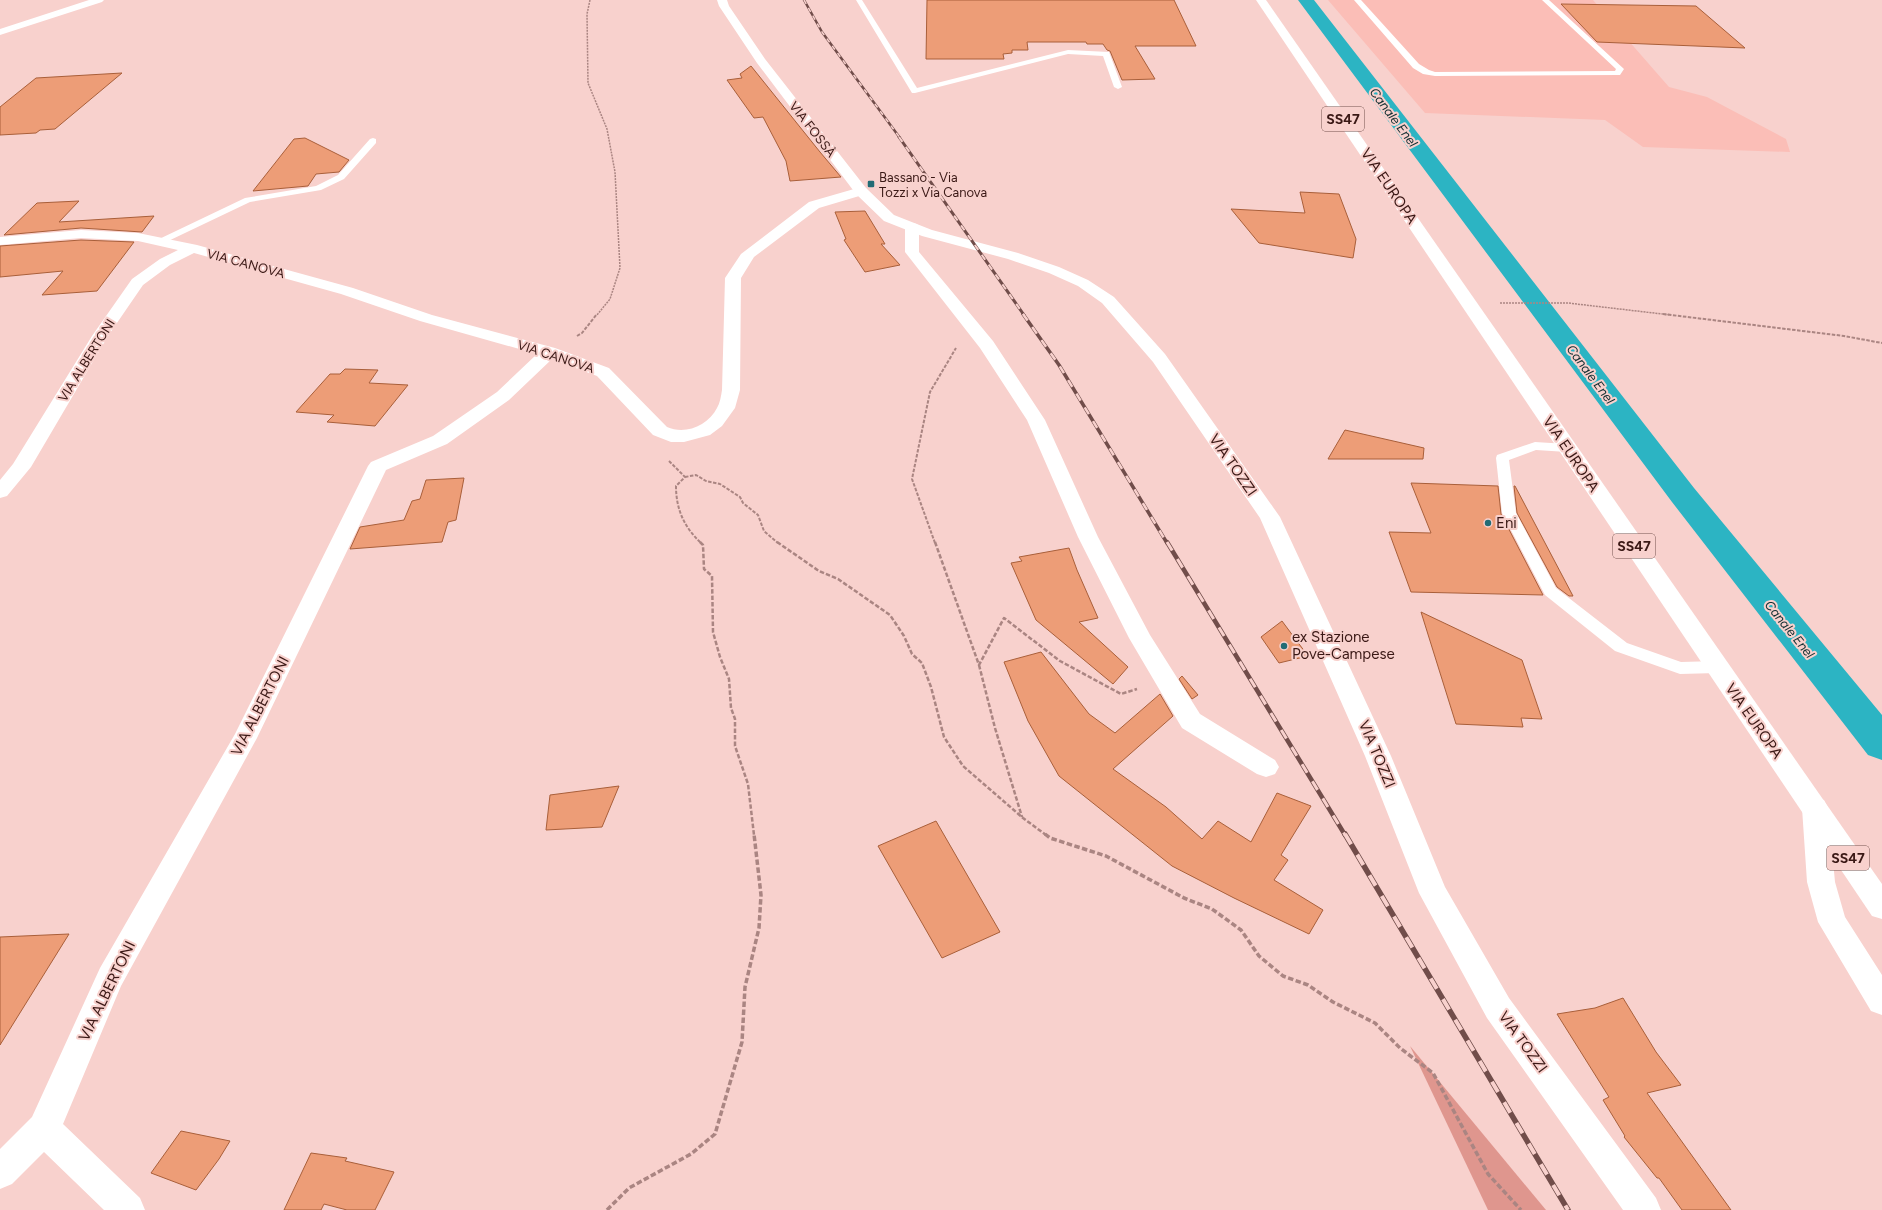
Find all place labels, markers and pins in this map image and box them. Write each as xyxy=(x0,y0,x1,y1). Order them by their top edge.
place label: Bassano - Via Tozzi x Via Canova xyxy=(879,170,987,200)
marker: Bassano - Via Tozzi x Via Canova xyxy=(866,179,876,189)
place label: Eni xyxy=(1496,514,1517,532)
marker: Eni xyxy=(1483,518,1493,528)
place label: ex Stazione Pove-Campese xyxy=(1292,628,1395,663)
marker: ex Stazione Pove-Campese xyxy=(1279,641,1289,651)

